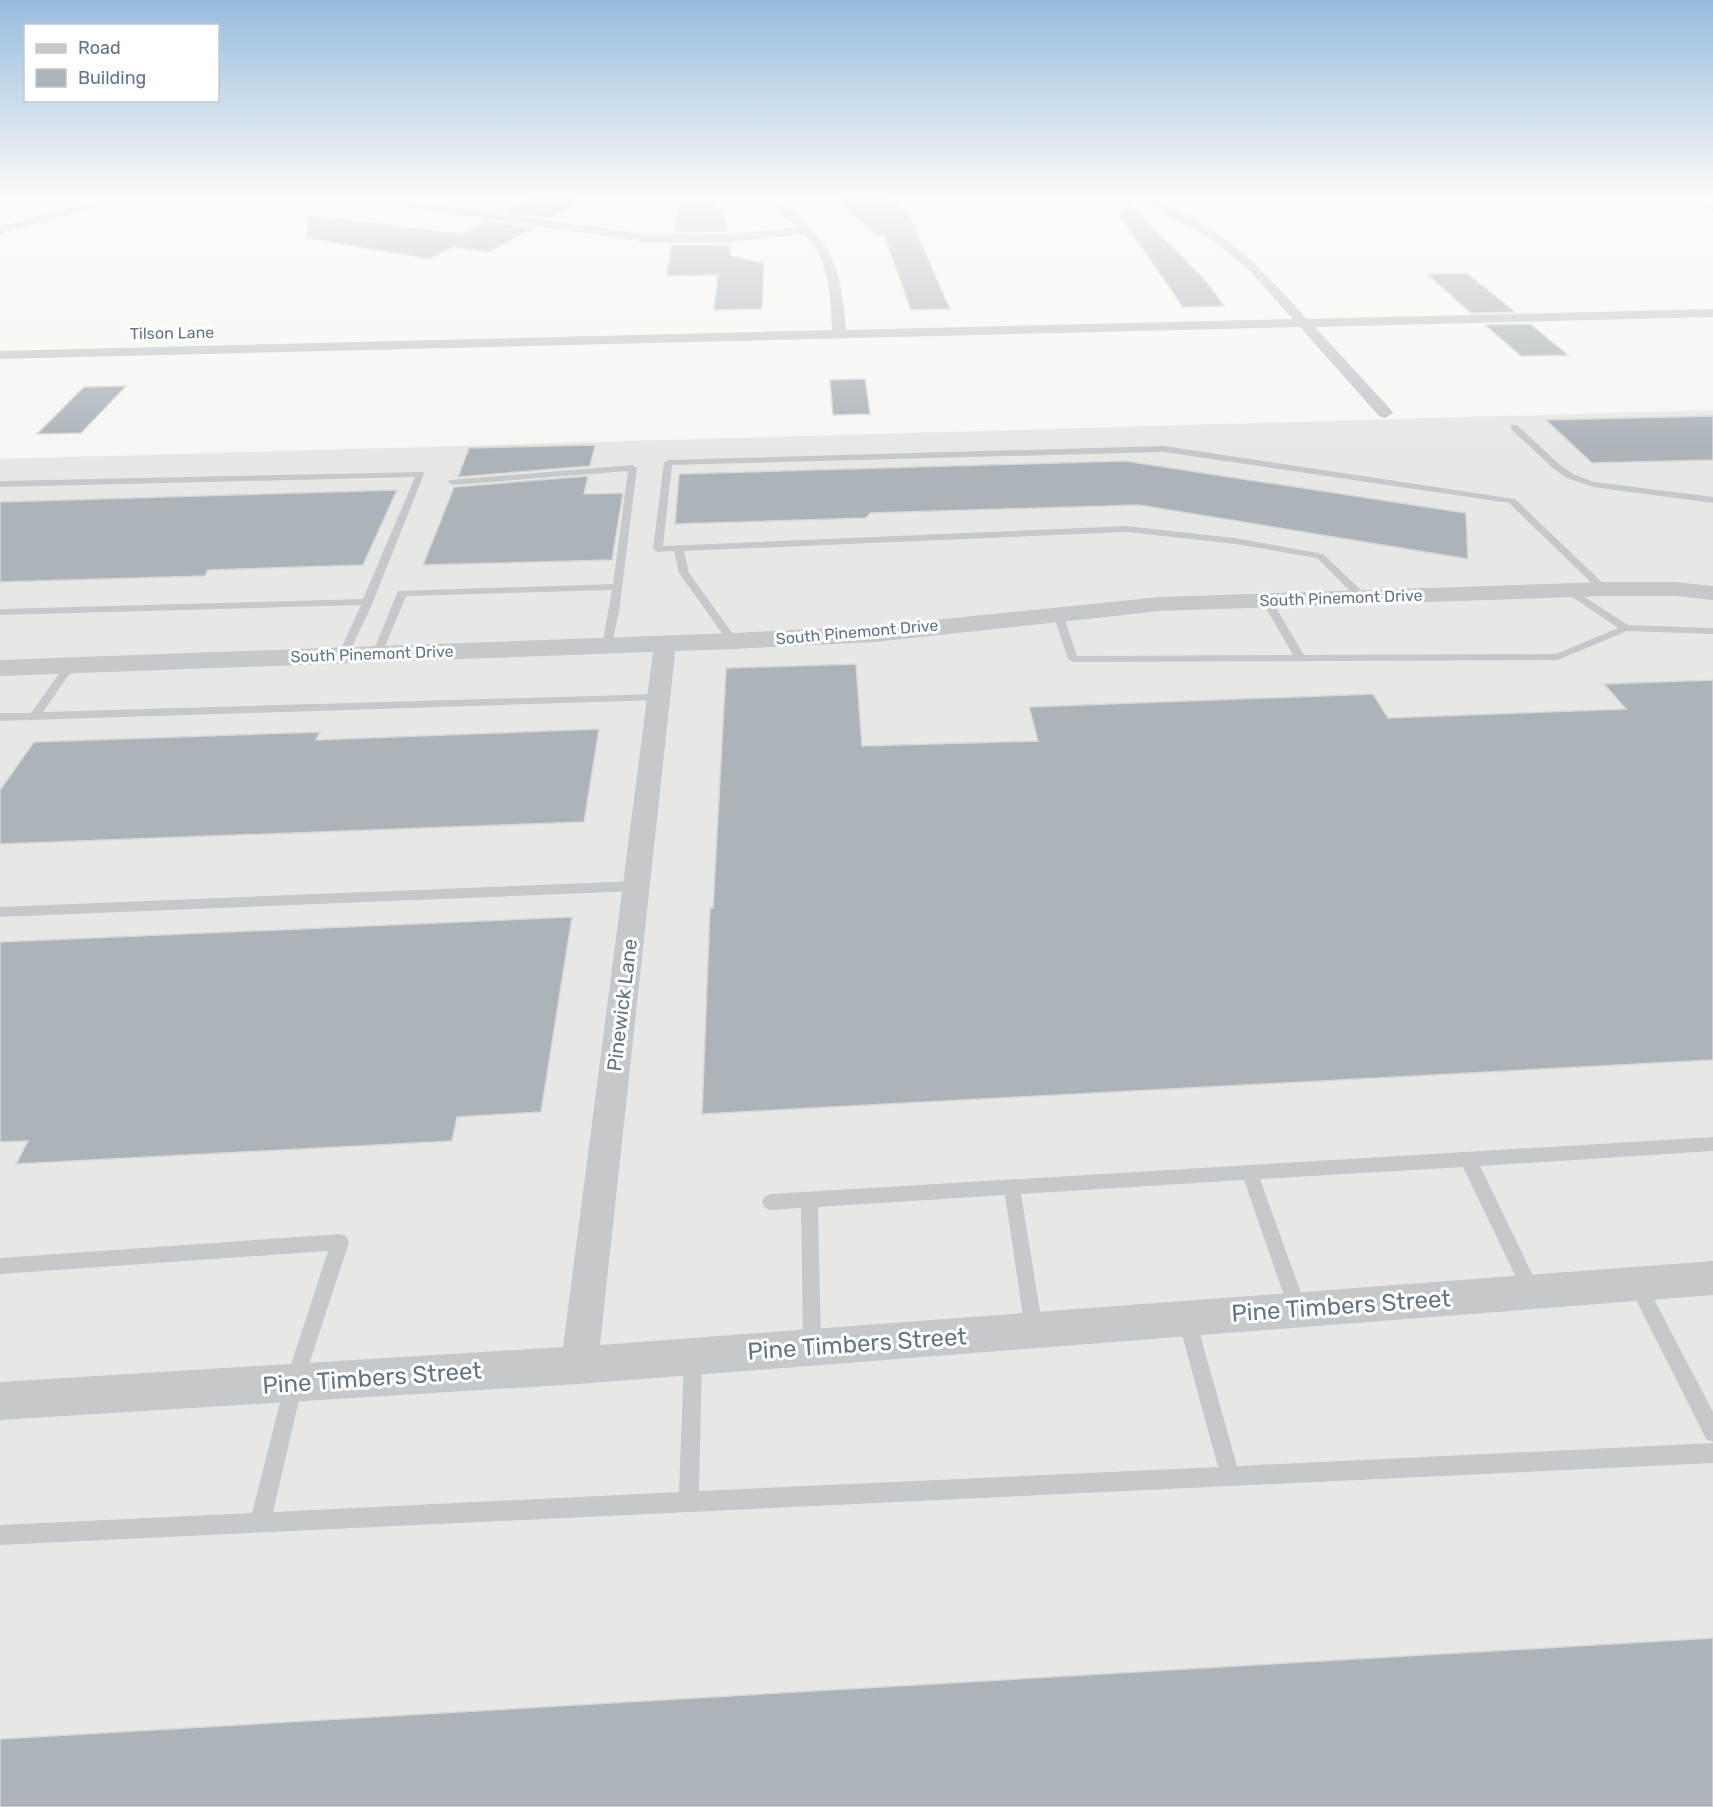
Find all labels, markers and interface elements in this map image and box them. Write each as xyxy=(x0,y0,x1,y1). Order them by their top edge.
legend xyxy=(24,24,219,102)
text: Road xyxy=(78,37,121,59)
text: Building xyxy=(78,67,146,89)
street label: Tilson Lane xyxy=(130,323,214,343)
street label: South Pinemont Drive xyxy=(1259,586,1423,610)
street label: South Pinemont Drive xyxy=(775,615,939,649)
street label: South Pinemont Drive xyxy=(290,642,454,666)
street label: Pinewick Lane xyxy=(602,937,642,1073)
street label: Pine Timbers Street xyxy=(1230,1284,1452,1328)
street label: Pine Timbers Street xyxy=(746,1322,968,1366)
street label: Pine Timbers Street xyxy=(261,1356,483,1400)

